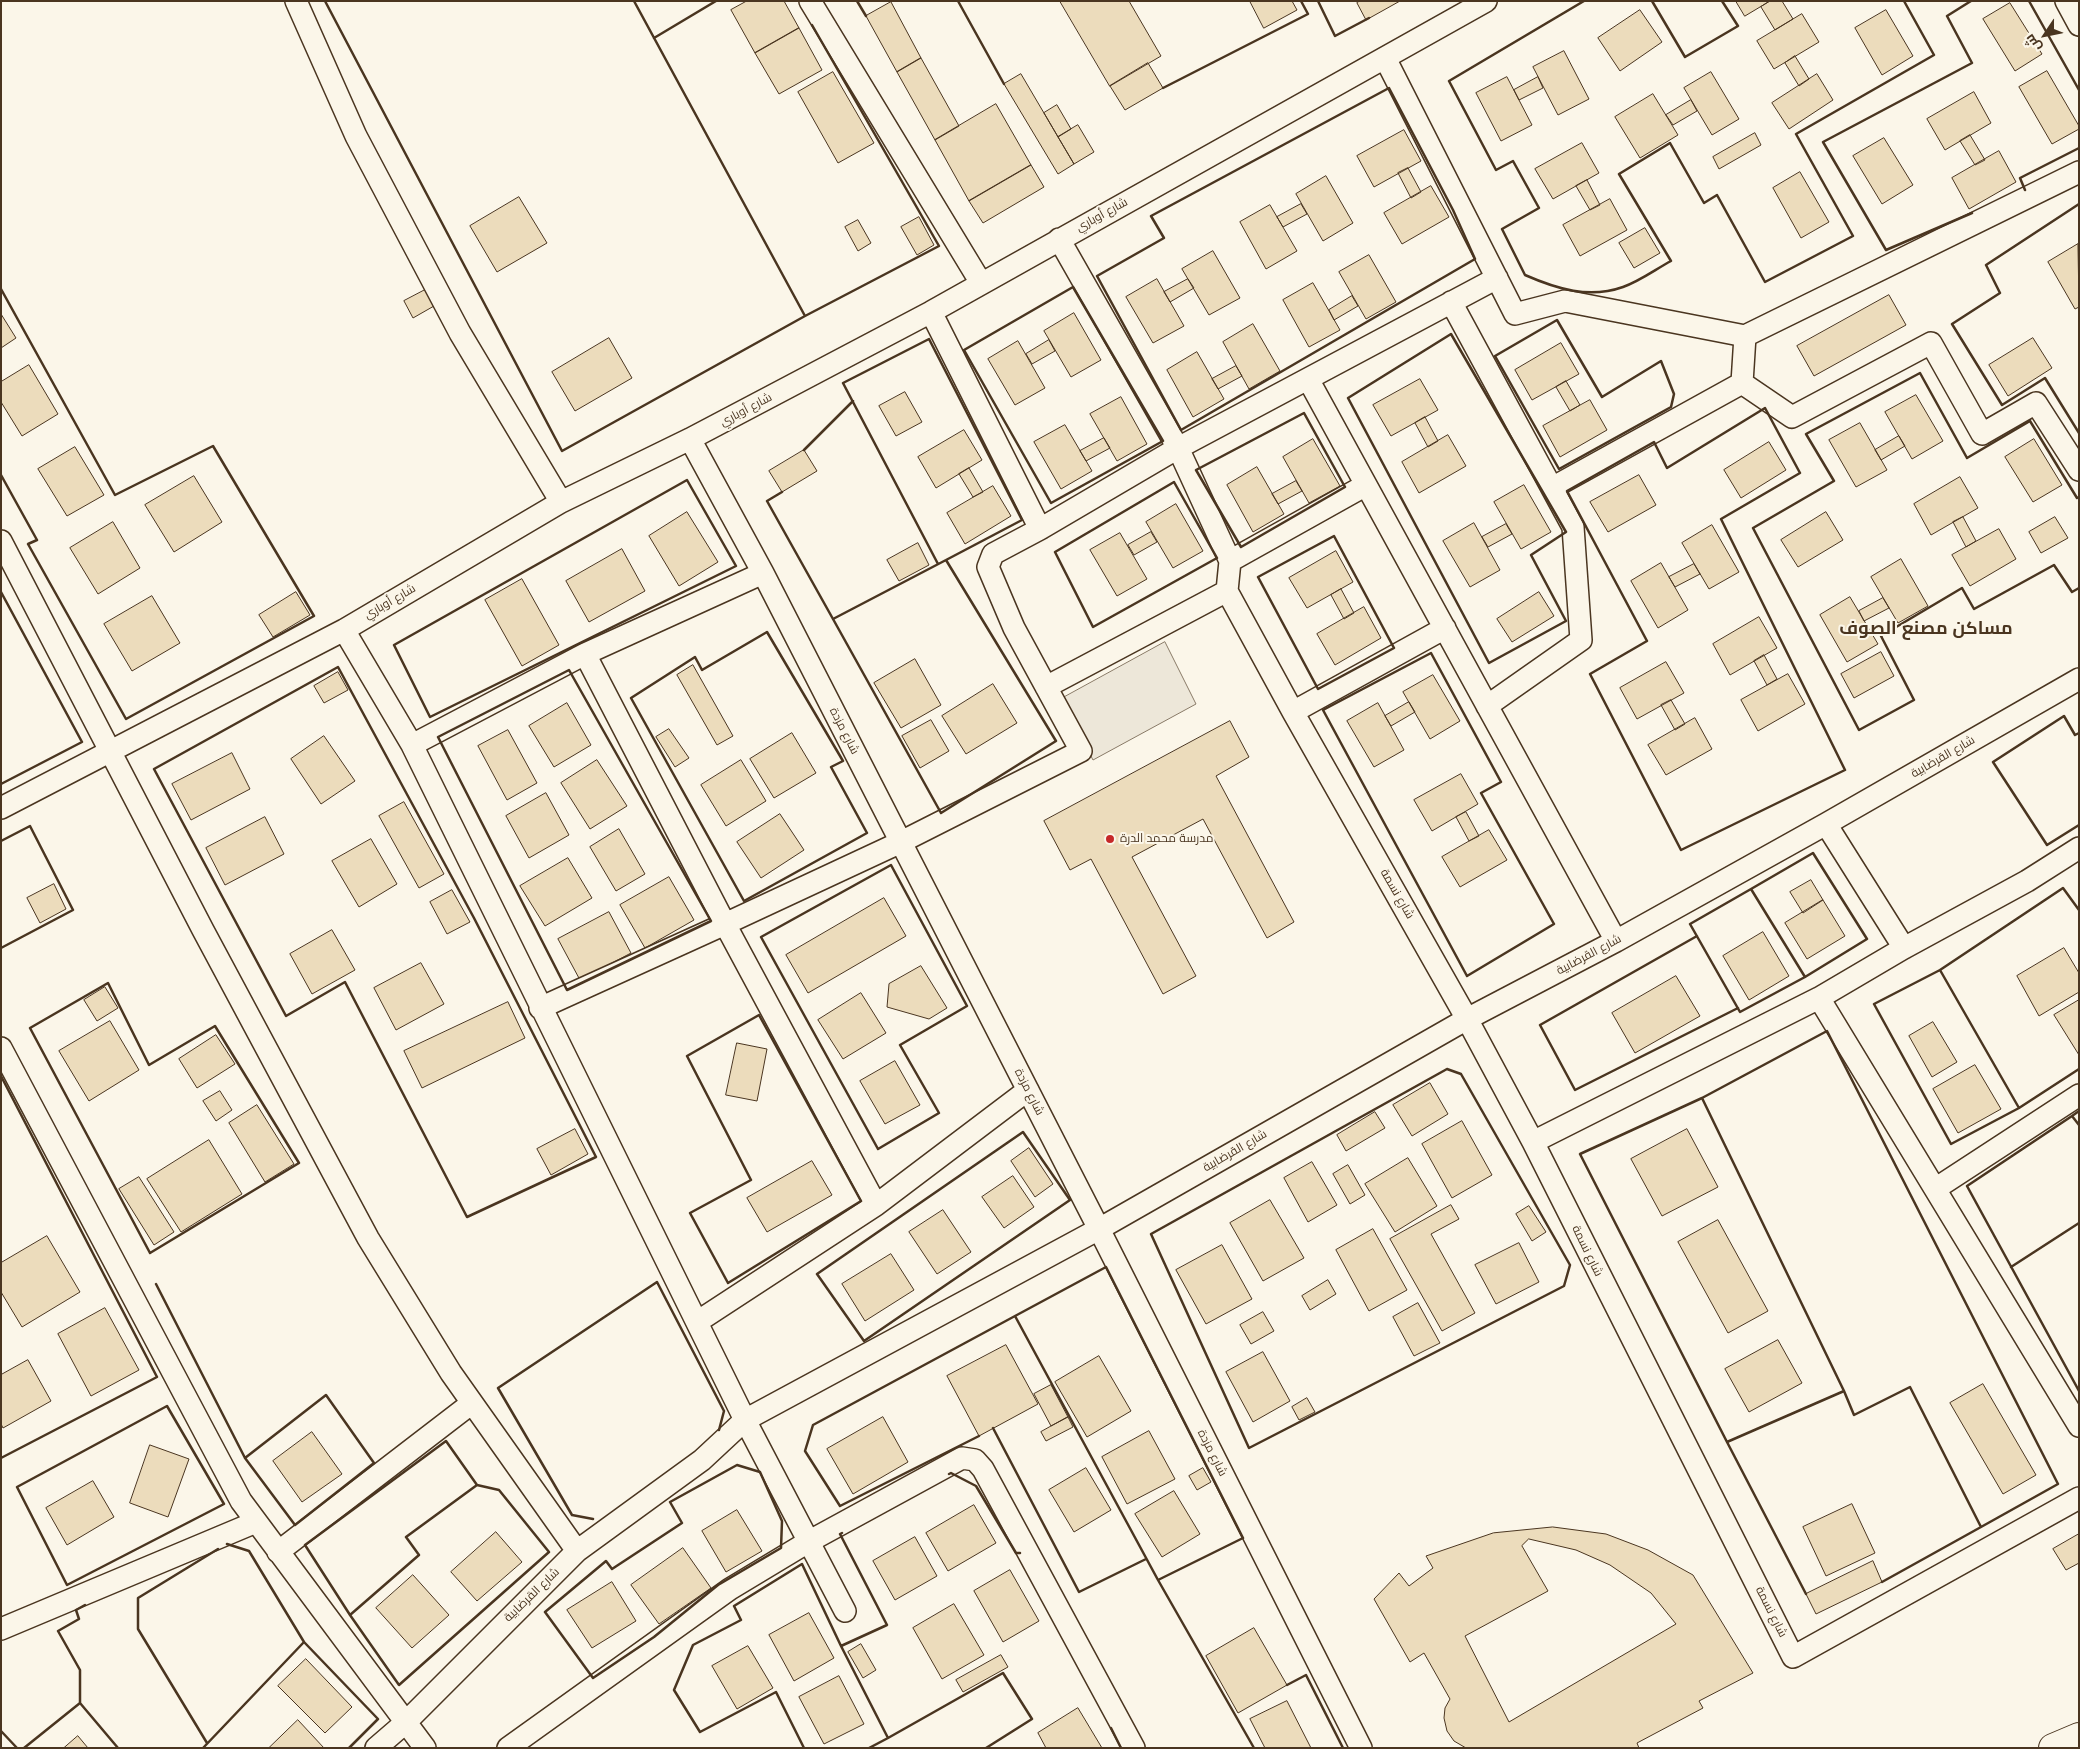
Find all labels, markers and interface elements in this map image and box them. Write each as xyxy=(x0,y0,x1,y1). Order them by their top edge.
north arrow xyxy=(2020,10,2070,60)
text: ش xyxy=(2021,31,2044,55)
street label: شارع أوباري xyxy=(1074,195,1130,235)
street label: شارع أوباري xyxy=(717,390,775,430)
street label: شارع أوباري xyxy=(362,582,418,622)
district label: مساكن مصنع الصوف xyxy=(1839,618,2013,640)
street label: شارع مزدة xyxy=(826,705,862,757)
street label: شارع القرضابية xyxy=(1908,733,1978,781)
place label: مدرسة محمد الدرة xyxy=(1120,832,1213,846)
marker: مدرسة محمد الدرة xyxy=(1104,833,1116,845)
street label: شارع نسمة xyxy=(1377,867,1417,921)
street label: شارع القرضابية xyxy=(1554,932,1624,978)
street label: شارع مزدة xyxy=(1011,1066,1047,1118)
street label: شارع القرضابية xyxy=(1200,1127,1270,1175)
street label: شارع نسمة xyxy=(1568,1223,1606,1279)
street label: شارع مزدة xyxy=(1194,1427,1230,1479)
street label: شارع القرضابية xyxy=(501,1565,563,1625)
street label: شارع نسمة xyxy=(1752,1584,1790,1640)

